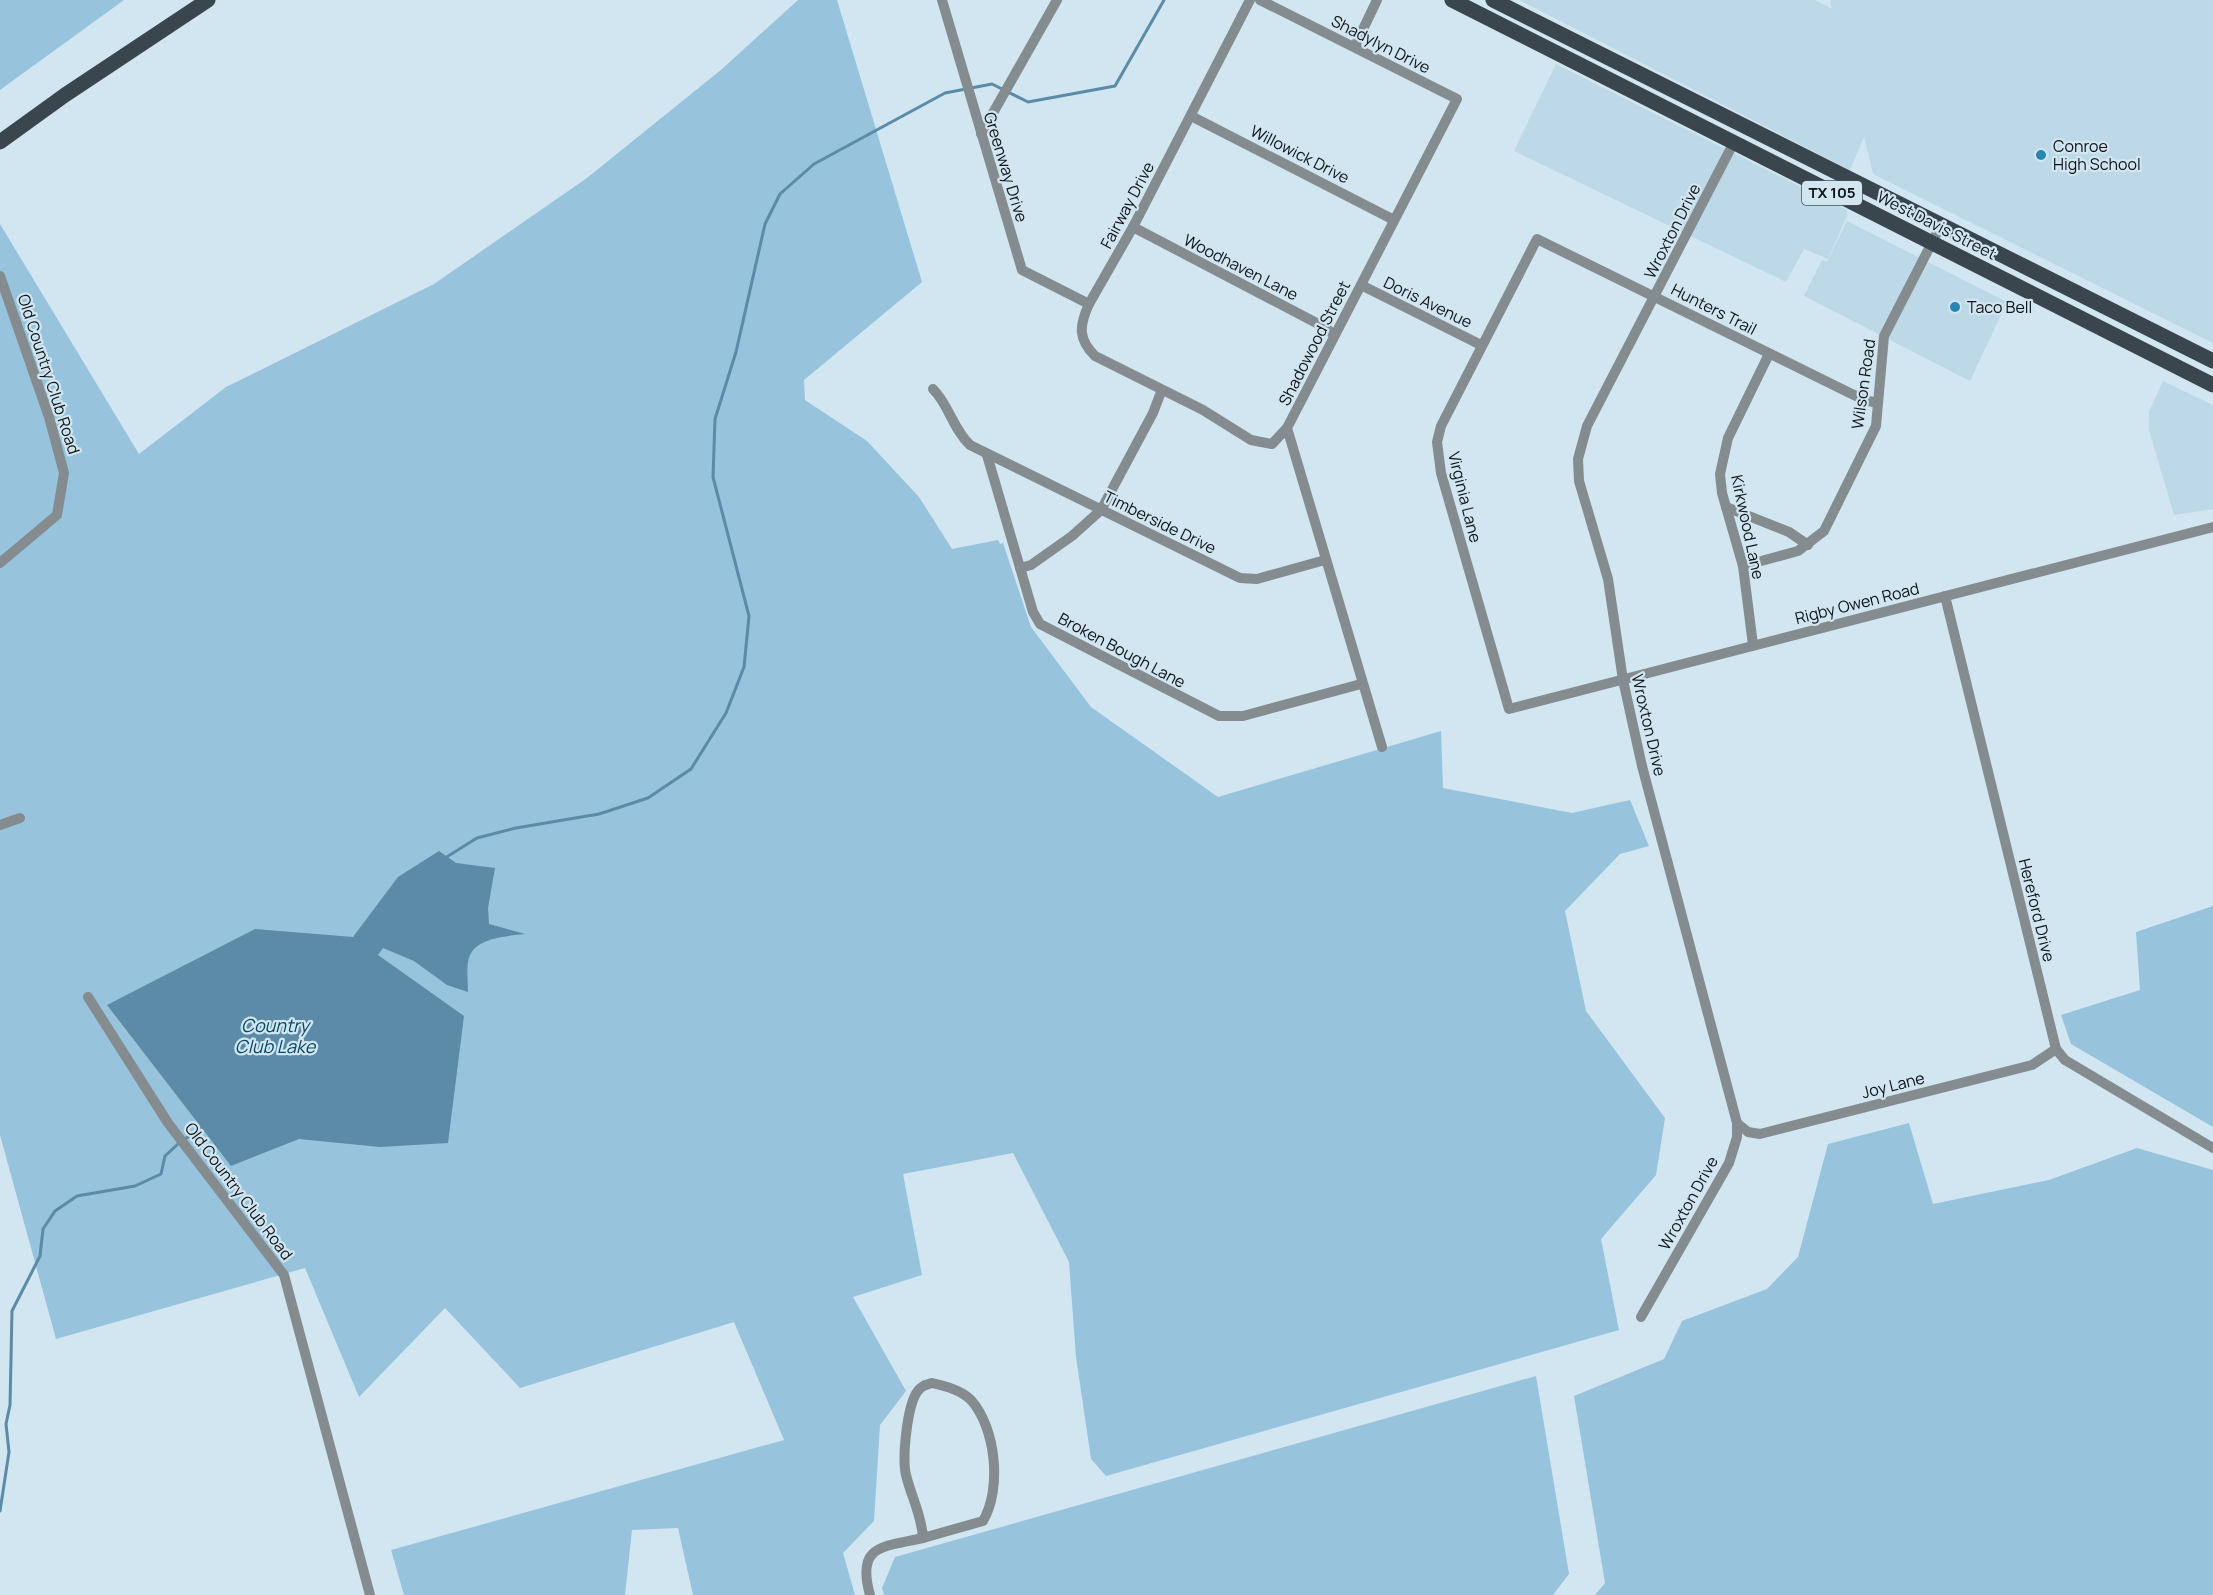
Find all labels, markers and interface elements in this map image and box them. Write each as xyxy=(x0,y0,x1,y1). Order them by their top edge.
street label: Shadylyn Drive xyxy=(1328,10,1434,78)
street label: Greenway Drive xyxy=(979,109,1033,225)
street label: Willowick Drive xyxy=(1247,120,1353,188)
place label: Conroe High School xyxy=(2053,135,2141,175)
marker: Conroe High School xyxy=(2034,148,2048,162)
street label: Fairway Drive xyxy=(1095,158,1159,252)
street label: Wroxton Drive xyxy=(1639,180,1705,282)
road number: TX 105 xyxy=(1802,181,1862,205)
street label: West Davis Street xyxy=(1874,185,2000,265)
street label: Woodhaven Lane xyxy=(1180,229,1302,305)
street label: Doris Avenue xyxy=(1380,271,1476,333)
street label: Shadowood Street xyxy=(1273,277,1355,409)
street label: Hunters Trail xyxy=(1668,278,1760,340)
street label: Old Country Club Road xyxy=(13,291,85,457)
place label: Taco Bell xyxy=(1967,296,2032,318)
marker: Taco Bell xyxy=(1948,300,1962,314)
street label: Wilson Road xyxy=(1846,338,1880,430)
street label: Virginia Lane xyxy=(1443,449,1487,545)
street label: Kirkwood Lane xyxy=(1726,473,1770,581)
street label: Timberside Drive xyxy=(1100,485,1220,559)
street label: Rigby Owen Road xyxy=(1793,577,1921,629)
street label: Broken Bough Lane xyxy=(1054,607,1190,693)
street label: Wroxton Drive xyxy=(1627,672,1671,778)
street label: Hereford Drive xyxy=(2014,856,2060,964)
water label: Country Club Lake xyxy=(235,1013,317,1058)
street label: Joy Lane xyxy=(1859,1067,1927,1103)
street label: Old Country Club Road xyxy=(180,1118,298,1264)
street label: Wroxton Drive xyxy=(1653,1152,1723,1254)

